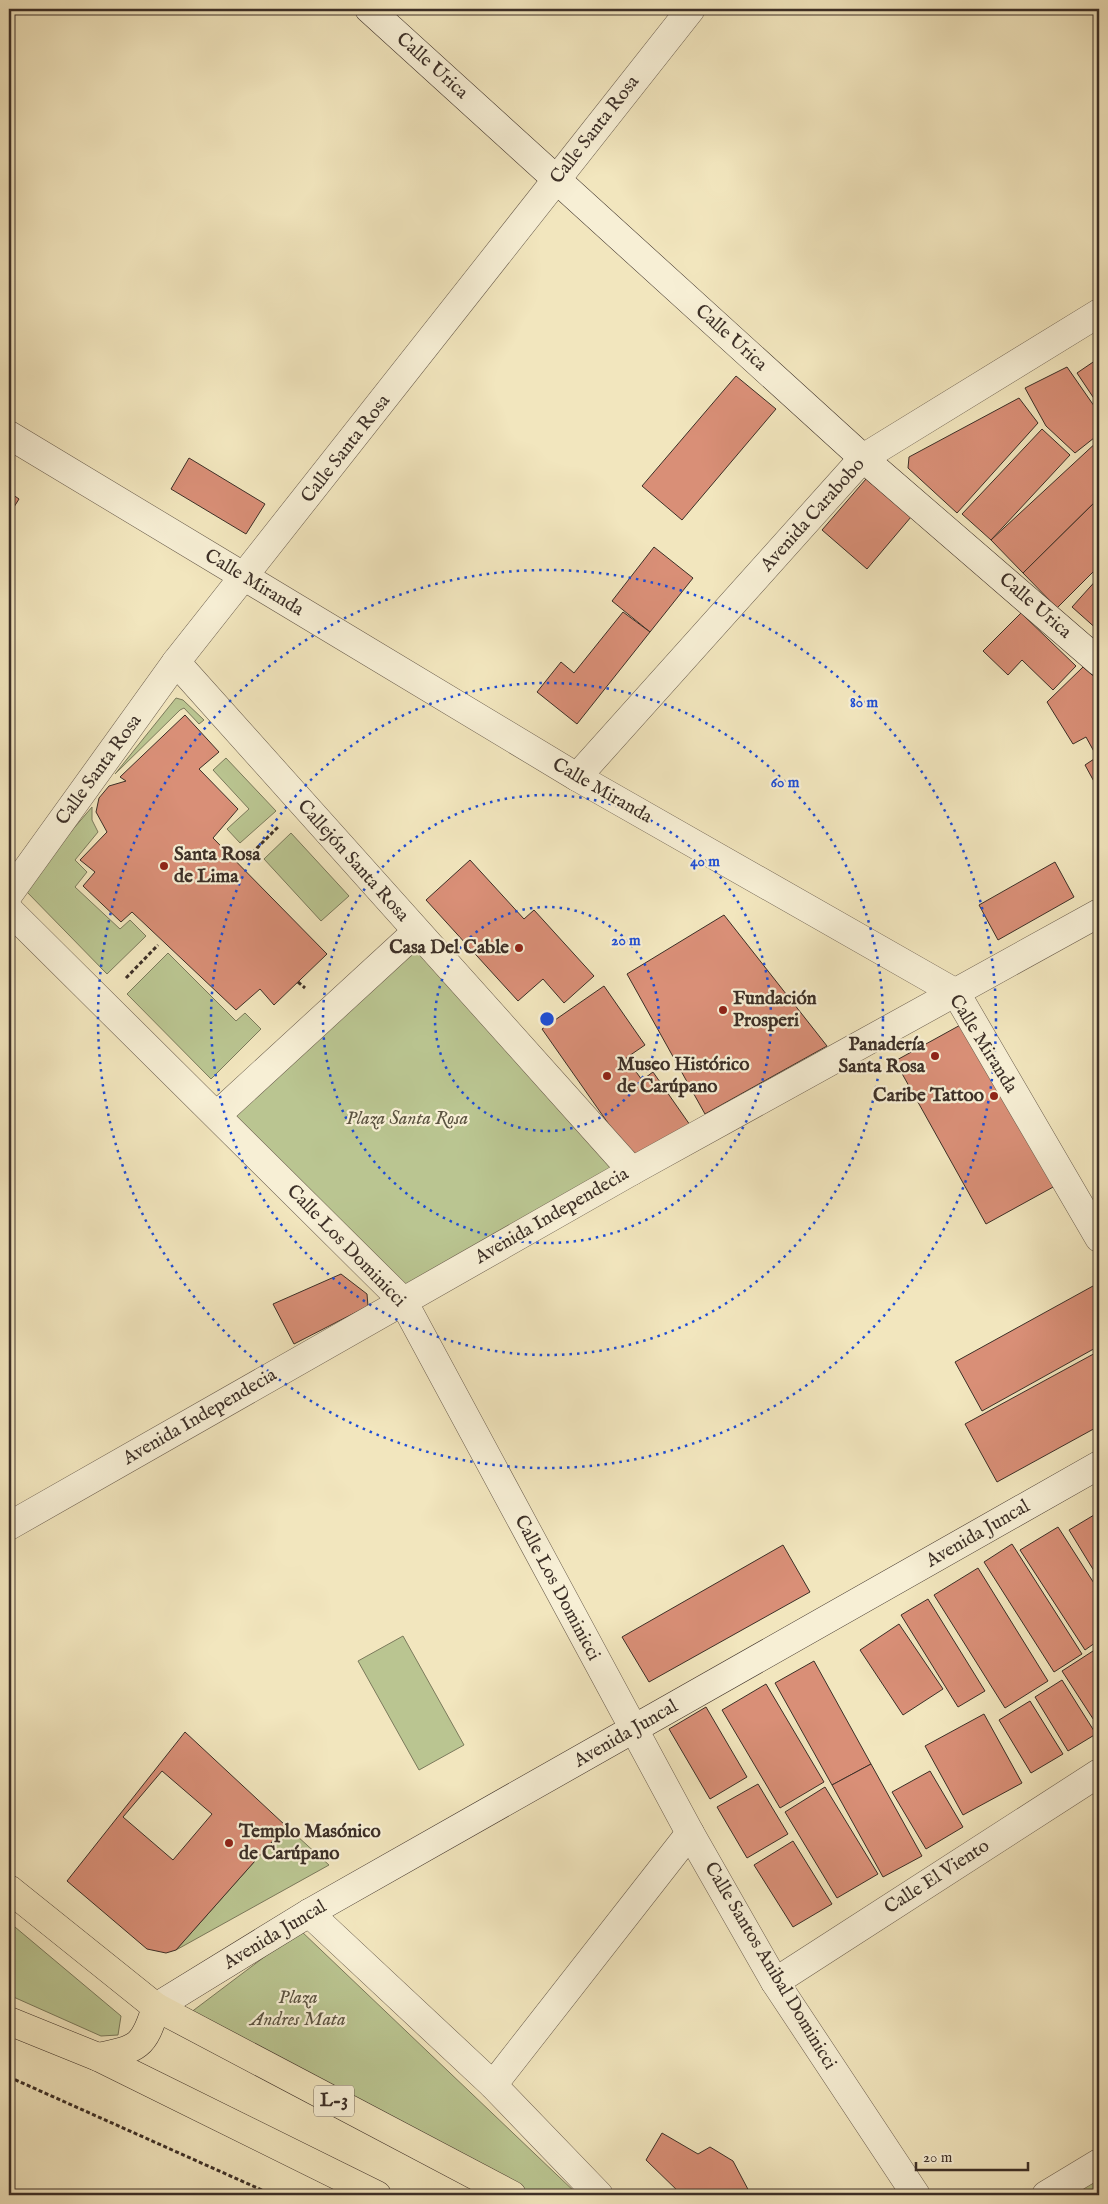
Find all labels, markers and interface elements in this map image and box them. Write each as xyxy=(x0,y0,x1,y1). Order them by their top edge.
street label: Calle Urica xyxy=(391,27,474,105)
street label: Calle Santa Rosa xyxy=(545,70,645,189)
street label: Calle Urica xyxy=(690,299,773,377)
street label: Calle Santa Rosa xyxy=(296,389,396,508)
street label: Avenida Carabobo xyxy=(755,453,870,578)
street label: Calle Miranda xyxy=(200,544,309,622)
street label: Calle Urica xyxy=(994,568,1077,645)
text: 80 m xyxy=(850,693,878,712)
street label: Calle Santa Rosa xyxy=(51,709,148,830)
street label: Calle Miranda xyxy=(548,753,657,830)
text: 60 m xyxy=(771,773,800,792)
street label: Callejón Santa Rosa xyxy=(292,795,415,928)
place label: Santa Rosa de Lima xyxy=(174,843,261,889)
text: 40 m xyxy=(690,852,720,871)
marker: Santa Rosa de Lima xyxy=(158,860,170,872)
text: 20 m xyxy=(611,931,641,950)
place label: Casa Del Cable xyxy=(389,936,509,960)
marker: Casa Del Cable xyxy=(513,942,525,954)
place label: Fundación Prosperi xyxy=(733,987,817,1033)
street label: Calle Miranda xyxy=(943,990,1023,1098)
marker: Fundación Prosperi xyxy=(717,1004,729,1016)
centre of rings xyxy=(538,1010,556,1028)
place label: Panadería Santa Rosa xyxy=(839,1033,926,1079)
marker: Panadería Santa Rosa xyxy=(929,1050,941,1062)
place label: Museo Histórico de Carúpano xyxy=(617,1053,749,1099)
marker: Museo Histórico de Carúpano xyxy=(601,1070,613,1082)
place label: Caribe Tattoo xyxy=(873,1084,984,1108)
marker: Caribe Tattoo xyxy=(988,1090,1000,1102)
park label: Plaza Santa Rosa xyxy=(346,1107,468,1131)
street label: Avenida Independecia xyxy=(470,1162,634,1270)
street label: Calle Los Dominicci xyxy=(281,1180,411,1312)
street label: Avenida Independecia xyxy=(118,1363,282,1471)
street label: Avenida Juncal xyxy=(921,1494,1035,1574)
street label: Calle Los Dominicci xyxy=(508,1511,606,1665)
street label: Avenida Juncal xyxy=(569,1694,683,1774)
place label: Templo Masónico de Carúpano xyxy=(238,1820,381,1866)
street label: Calle El Viento xyxy=(880,1834,994,1920)
marker: Templo Masónico de Carúpano xyxy=(223,1837,235,1849)
street label: Calle Santos Anibal Dominicci xyxy=(698,1858,842,2074)
street label: Avenida Juncal xyxy=(218,1894,332,1976)
park label: Plaza Andres Mata xyxy=(248,1986,346,2032)
road number: L-3 xyxy=(314,2086,354,2116)
scale bar xyxy=(916,2139,1028,2171)
text: 20 m xyxy=(923,2148,953,2167)

